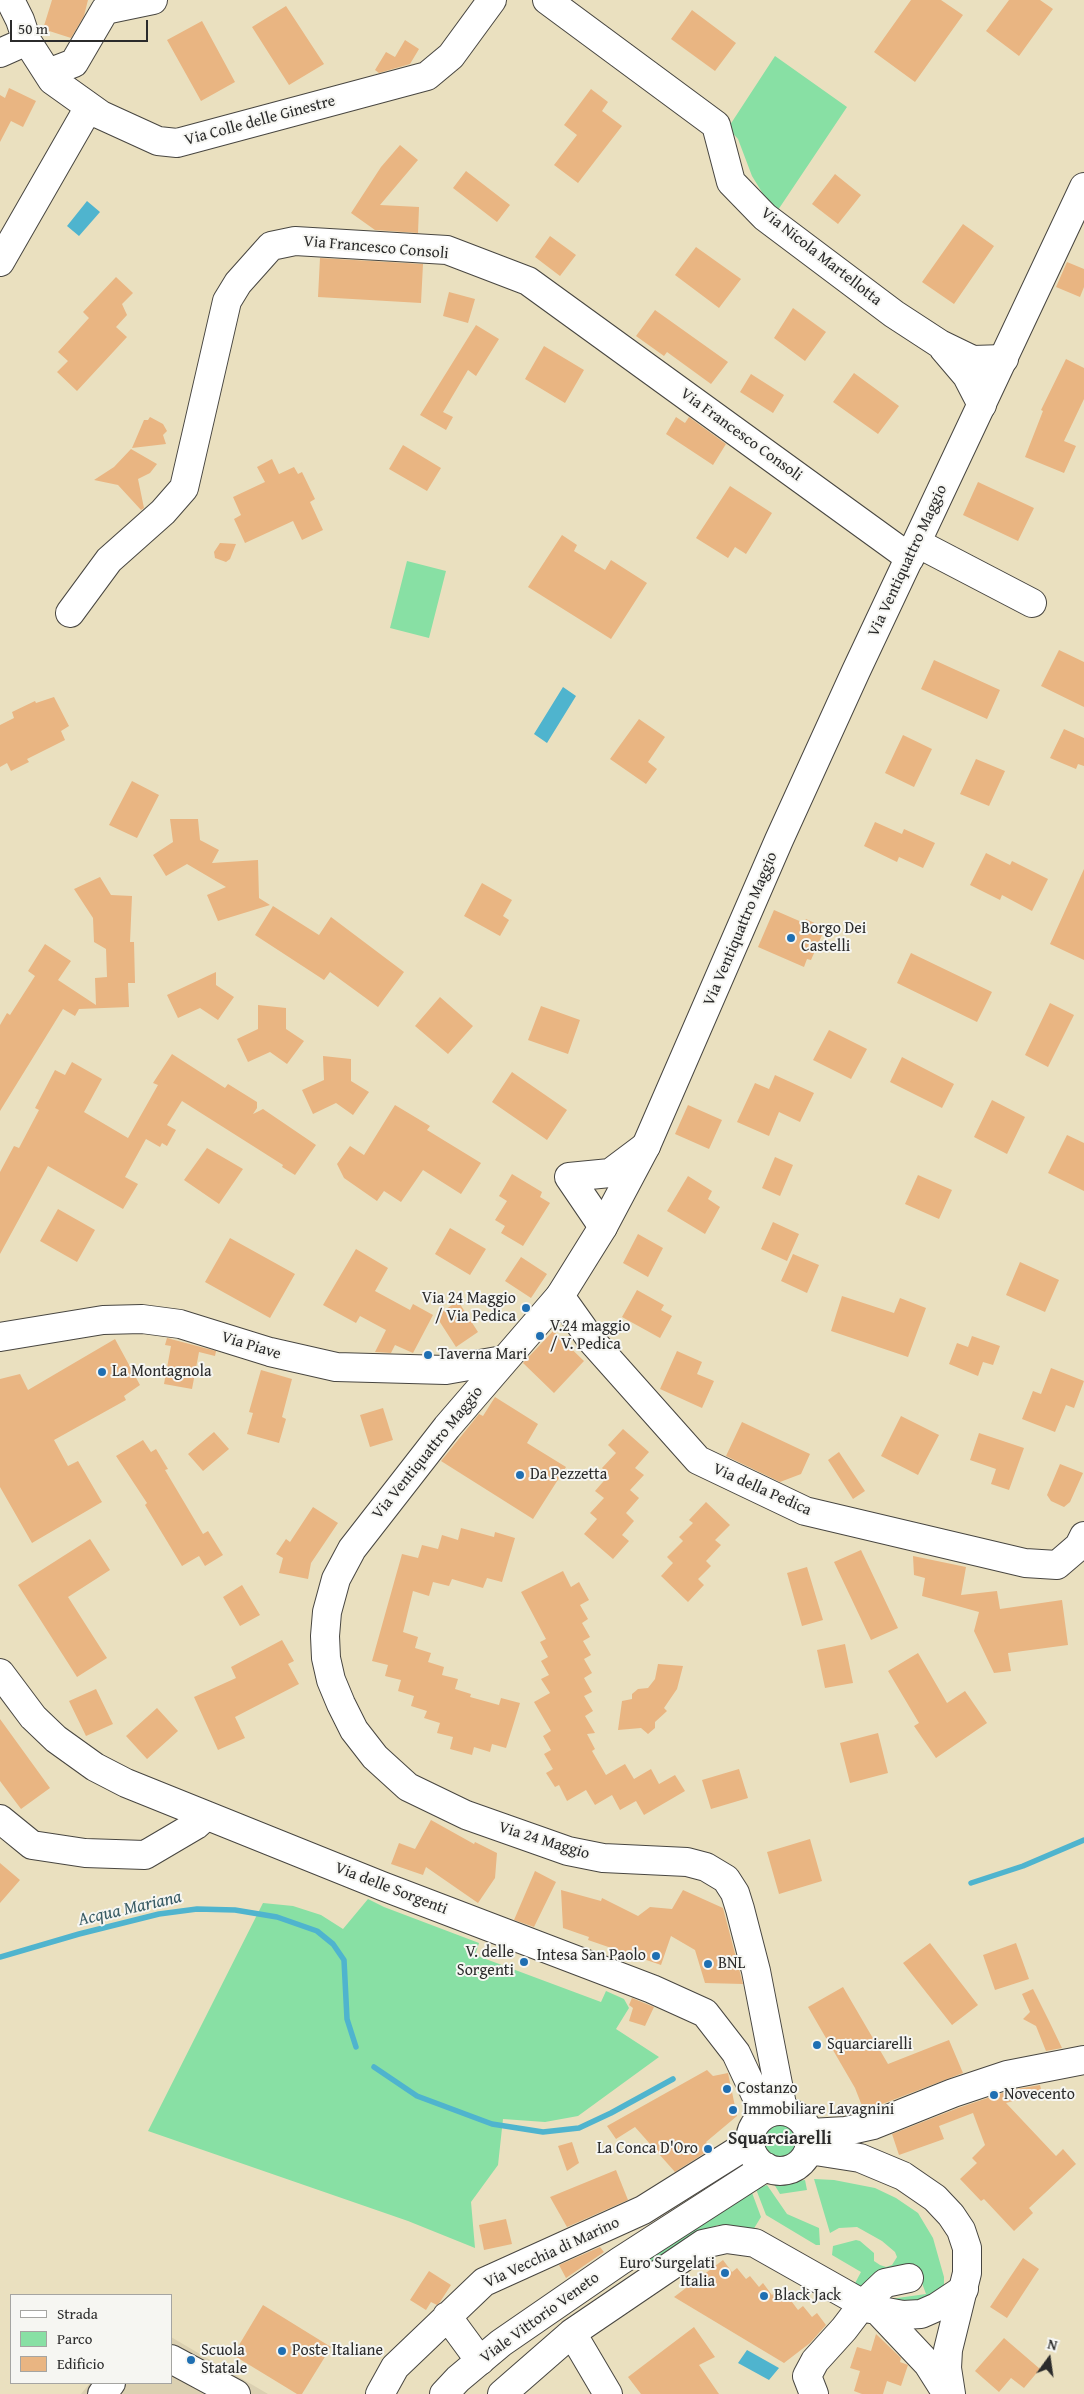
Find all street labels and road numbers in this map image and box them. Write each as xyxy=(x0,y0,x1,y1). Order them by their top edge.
street label: Via Colle delle Ginestre xyxy=(183,92,337,150)
street label: Via Nicola Martellotta xyxy=(757,204,885,310)
street label: Via Francesco Consoli xyxy=(302,232,450,264)
street label: Via Francesco Consoli xyxy=(676,384,806,486)
street label: Via Ventiquattro Maggio xyxy=(864,482,952,640)
street label: Via Ventiquattro Maggio xyxy=(700,849,782,1009)
street label: Via Piave xyxy=(219,1328,283,1364)
street label: Via Ventiquattro Maggio xyxy=(368,1383,488,1523)
street label: Via della Pedica xyxy=(710,1460,814,1520)
street label: Via 24 Maggio xyxy=(496,1818,592,1864)
street label: Via delle Sorgenti xyxy=(332,1859,450,1919)
street label: Via Vecchia di Marino xyxy=(481,2213,623,2293)
street label: Viale Vittorio Veneto xyxy=(477,2268,603,2368)

